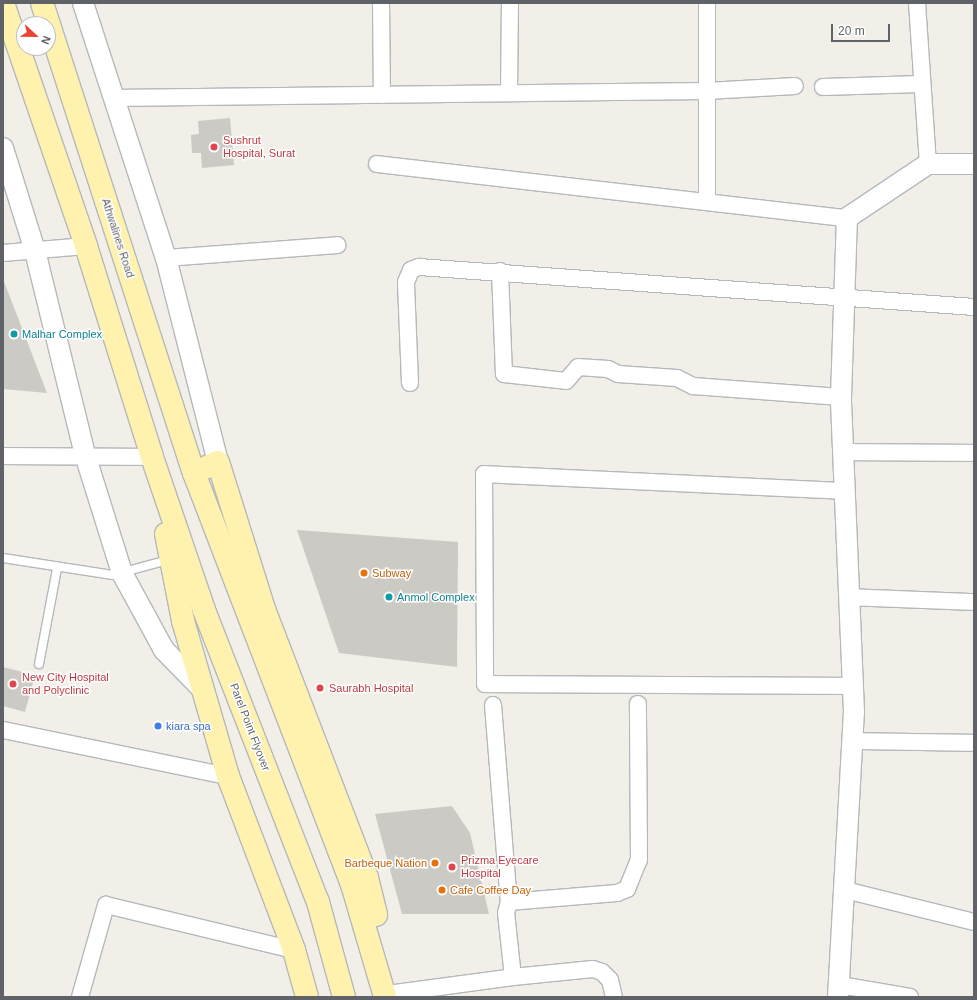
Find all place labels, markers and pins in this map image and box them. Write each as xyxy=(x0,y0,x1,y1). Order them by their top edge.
place label: Sushrut Hospital, Surat xyxy=(223,134,295,160)
marker: Sushrut Hospital, Surat xyxy=(208,141,220,153)
place label: Malhar Complex xyxy=(22,327,102,341)
marker: Malhar Complex xyxy=(9,329,19,339)
place label: Subway xyxy=(372,566,411,580)
marker: Subway xyxy=(359,568,369,578)
place label: Anmol Complex xyxy=(397,590,475,604)
marker: Anmol Complex xyxy=(384,592,394,602)
place label: New City Hospital and Polyclinic xyxy=(22,671,109,697)
marker: New City Hospital and Polyclinic xyxy=(7,678,19,690)
place label: Saurabh Hospital xyxy=(329,681,413,695)
marker: Saurabh Hospital xyxy=(314,682,326,694)
place label: kiara spa xyxy=(166,719,211,733)
marker: kiara spa xyxy=(153,721,163,731)
place label: Prizma Eyecare Hospital xyxy=(461,854,539,880)
place label: Barbeque Nation xyxy=(344,856,427,870)
marker: Barbeque Nation xyxy=(430,858,440,868)
marker: Prizma Eyecare Hospital xyxy=(446,861,458,873)
place label: Cafe Coffee Day xyxy=(450,883,531,897)
marker: Cafe Coffee Day xyxy=(437,885,447,895)

